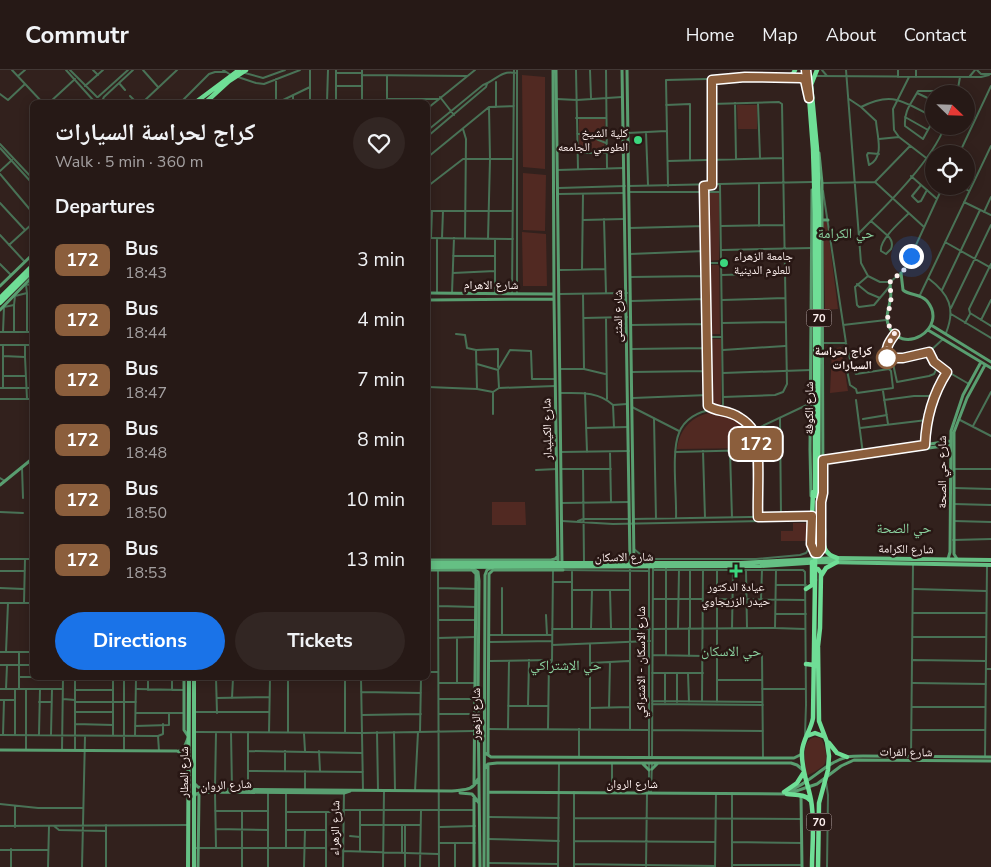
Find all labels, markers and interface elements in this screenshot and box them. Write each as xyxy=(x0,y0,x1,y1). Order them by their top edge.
text: Commutr xyxy=(25,19,129,51)
text: Home xyxy=(686,23,734,47)
text: Map xyxy=(762,23,798,47)
text: About xyxy=(826,23,876,47)
text: Contact xyxy=(904,23,966,47)
north arrow xyxy=(925,85,975,135)
map controls xyxy=(925,85,975,195)
text: كراج لحراسة السيارات xyxy=(55,116,255,148)
button: heart xyxy=(353,117,405,169)
place label: كلية الشيخ الطوسي الجامعه xyxy=(558,125,628,157)
marker: كلية الشيخ الطوسي الجامعه xyxy=(632,134,644,146)
button: locate xyxy=(925,145,975,195)
text: Walk · 5 min · 360 m xyxy=(55,151,203,173)
text: Departures xyxy=(55,194,155,220)
district label: حي الكرامة xyxy=(818,224,874,244)
text: Bus xyxy=(125,236,158,262)
your location xyxy=(899,244,924,269)
text: 3 min xyxy=(357,247,405,273)
text: 172 xyxy=(66,248,99,272)
place label: جامعة الزهراء للعلوم الدينية xyxy=(734,248,793,278)
marker: جامعة الزهراء للعلوم الدينية xyxy=(718,257,730,269)
text: 18:43 xyxy=(125,262,167,284)
street label: شارع الاهرام xyxy=(464,277,518,293)
street label: شارع المثنى xyxy=(610,290,626,342)
text: Bus xyxy=(125,296,158,322)
text: 4 min xyxy=(357,307,405,333)
text: 172 xyxy=(66,308,99,332)
road number: 70 xyxy=(806,310,832,326)
text: 18:44 xyxy=(125,322,167,344)
place label: كراج لحراسة السيارات xyxy=(815,343,873,373)
marker: كراج لحراسة السيارات xyxy=(876,347,898,369)
text: Bus xyxy=(125,356,158,382)
text: 7 min xyxy=(357,367,405,393)
text: 172 xyxy=(66,368,99,392)
street label: شارع الكوفة xyxy=(801,381,817,434)
text: 18:47 xyxy=(125,382,167,404)
street label: شارع الكيليدار xyxy=(538,398,556,461)
text: Bus xyxy=(125,416,158,442)
text: 8 min xyxy=(357,427,405,453)
text: 172 xyxy=(66,428,99,452)
line badge: 172 xyxy=(727,428,785,460)
text: 172 xyxy=(740,432,772,456)
street label: شارع حي الصحة xyxy=(934,435,952,509)
text: 18:48 xyxy=(125,442,167,464)
text: Bus xyxy=(125,476,158,502)
text: 10 min xyxy=(346,487,405,513)
text: 172 xyxy=(66,488,99,512)
text: 18:50 xyxy=(125,502,167,524)
district label: حي الصحة xyxy=(877,519,932,539)
text: Bus xyxy=(125,536,158,562)
street label: شارع الكرامة xyxy=(878,541,934,557)
text: 13 min xyxy=(346,547,405,573)
text: 172 xyxy=(66,548,99,572)
street label: شارع الاسكان xyxy=(595,548,653,566)
text: 18:53 xyxy=(125,562,167,584)
marker: عيادة الدكتور حيدر الزريجاوي xyxy=(729,564,743,578)
place label: عيادة الدكتور حيدر الزريجاوي xyxy=(702,579,771,611)
street label: شارع الاسكان - الاشتراكي xyxy=(633,606,651,718)
button: Directions xyxy=(55,612,225,670)
button: Tickets xyxy=(235,612,405,670)
district label: حي الاسكان xyxy=(701,642,761,662)
district label: حي الإشتراكي xyxy=(530,656,602,676)
street label: شارع الزهور xyxy=(468,688,484,741)
street label: شارع الفرات xyxy=(879,744,933,760)
street label: شارع المطار xyxy=(176,746,192,799)
street label: شارع الروان xyxy=(200,776,252,794)
street label: شارع الروان xyxy=(606,776,658,792)
street label: شارع الزهراء xyxy=(327,800,343,856)
road number: 70 xyxy=(806,814,832,830)

